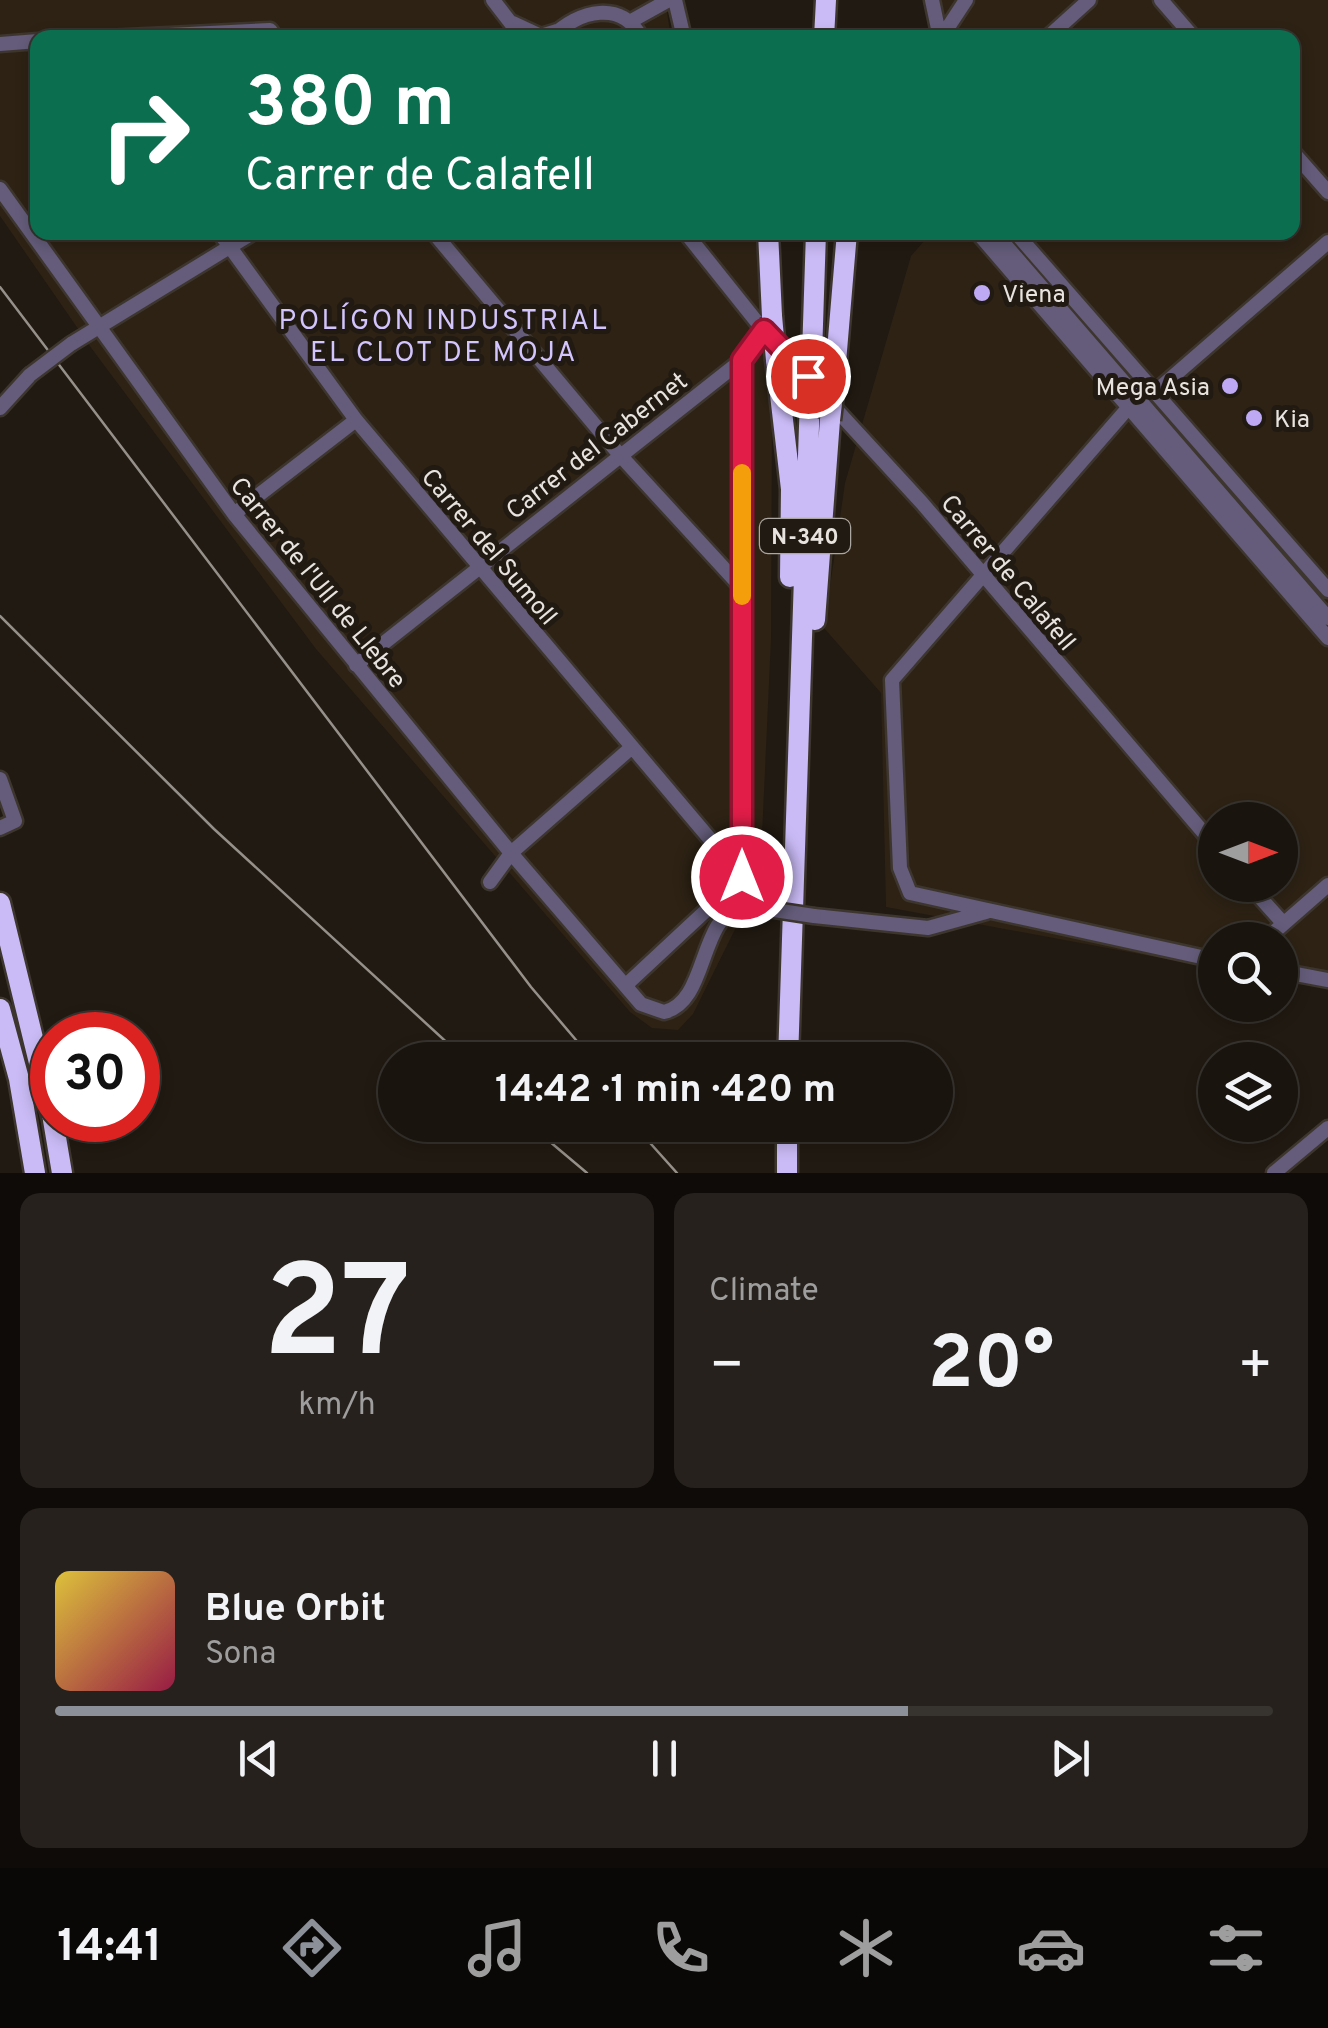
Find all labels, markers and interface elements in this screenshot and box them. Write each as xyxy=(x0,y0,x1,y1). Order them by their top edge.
text: 380 m xyxy=(245,62,455,151)
icon: right xyxy=(80,70,210,200)
text: Carrer de Calafell xyxy=(245,149,595,206)
place label: Viena xyxy=(1002,280,1066,312)
marker: Viena xyxy=(971,282,993,304)
district label: POLÍGON INDUSTRIAL EL CLOT DE MOJA xyxy=(279,302,609,372)
pin xyxy=(766,334,851,419)
icon: arrive xyxy=(781,349,836,404)
street label: Carrer del Cabernet xyxy=(501,366,695,528)
place label: Mega Asia xyxy=(1096,373,1210,405)
marker: Mega Asia xyxy=(1219,375,1241,397)
place label: Kia xyxy=(1274,405,1310,437)
marker: Kia xyxy=(1243,407,1265,429)
street label: Carrer del Sumoll xyxy=(413,463,563,633)
street label: Carrer de l'Ull de Llebre xyxy=(221,472,412,696)
street label: Carrer de Calafell xyxy=(932,489,1081,659)
road number: N-340 xyxy=(760,519,850,553)
north arrow xyxy=(1198,802,1298,902)
map controls xyxy=(1198,802,1298,1142)
position arrow xyxy=(690,825,794,929)
button: search xyxy=(1198,922,1298,1022)
speed limit sign: 30 xyxy=(30,1012,160,1142)
button: layers xyxy=(1198,1042,1298,1142)
text: 14:42 · 1 min · 420 m xyxy=(495,1067,836,1116)
text: 27 xyxy=(263,1238,411,1403)
text: Climate xyxy=(709,1272,819,1312)
text: 20° xyxy=(928,1320,1054,1415)
text: − xyxy=(709,1333,744,1403)
text: + xyxy=(1238,1333,1273,1403)
text: km/h xyxy=(298,1386,376,1426)
text: Blue Orbit xyxy=(205,1586,386,1635)
text: Sona xyxy=(205,1635,276,1675)
icon: previous xyxy=(231,1731,286,1786)
icon: pause xyxy=(637,1731,692,1786)
icon: next xyxy=(1043,1731,1098,1786)
icon: directions xyxy=(277,1913,347,1983)
icon: music xyxy=(462,1913,532,1983)
icon: phone xyxy=(646,1913,716,1983)
icon: climate xyxy=(831,1913,901,1983)
icon: car xyxy=(1016,1913,1086,1983)
icon: filters xyxy=(1201,1913,1271,1983)
text: 14:41 xyxy=(57,1920,162,1977)

